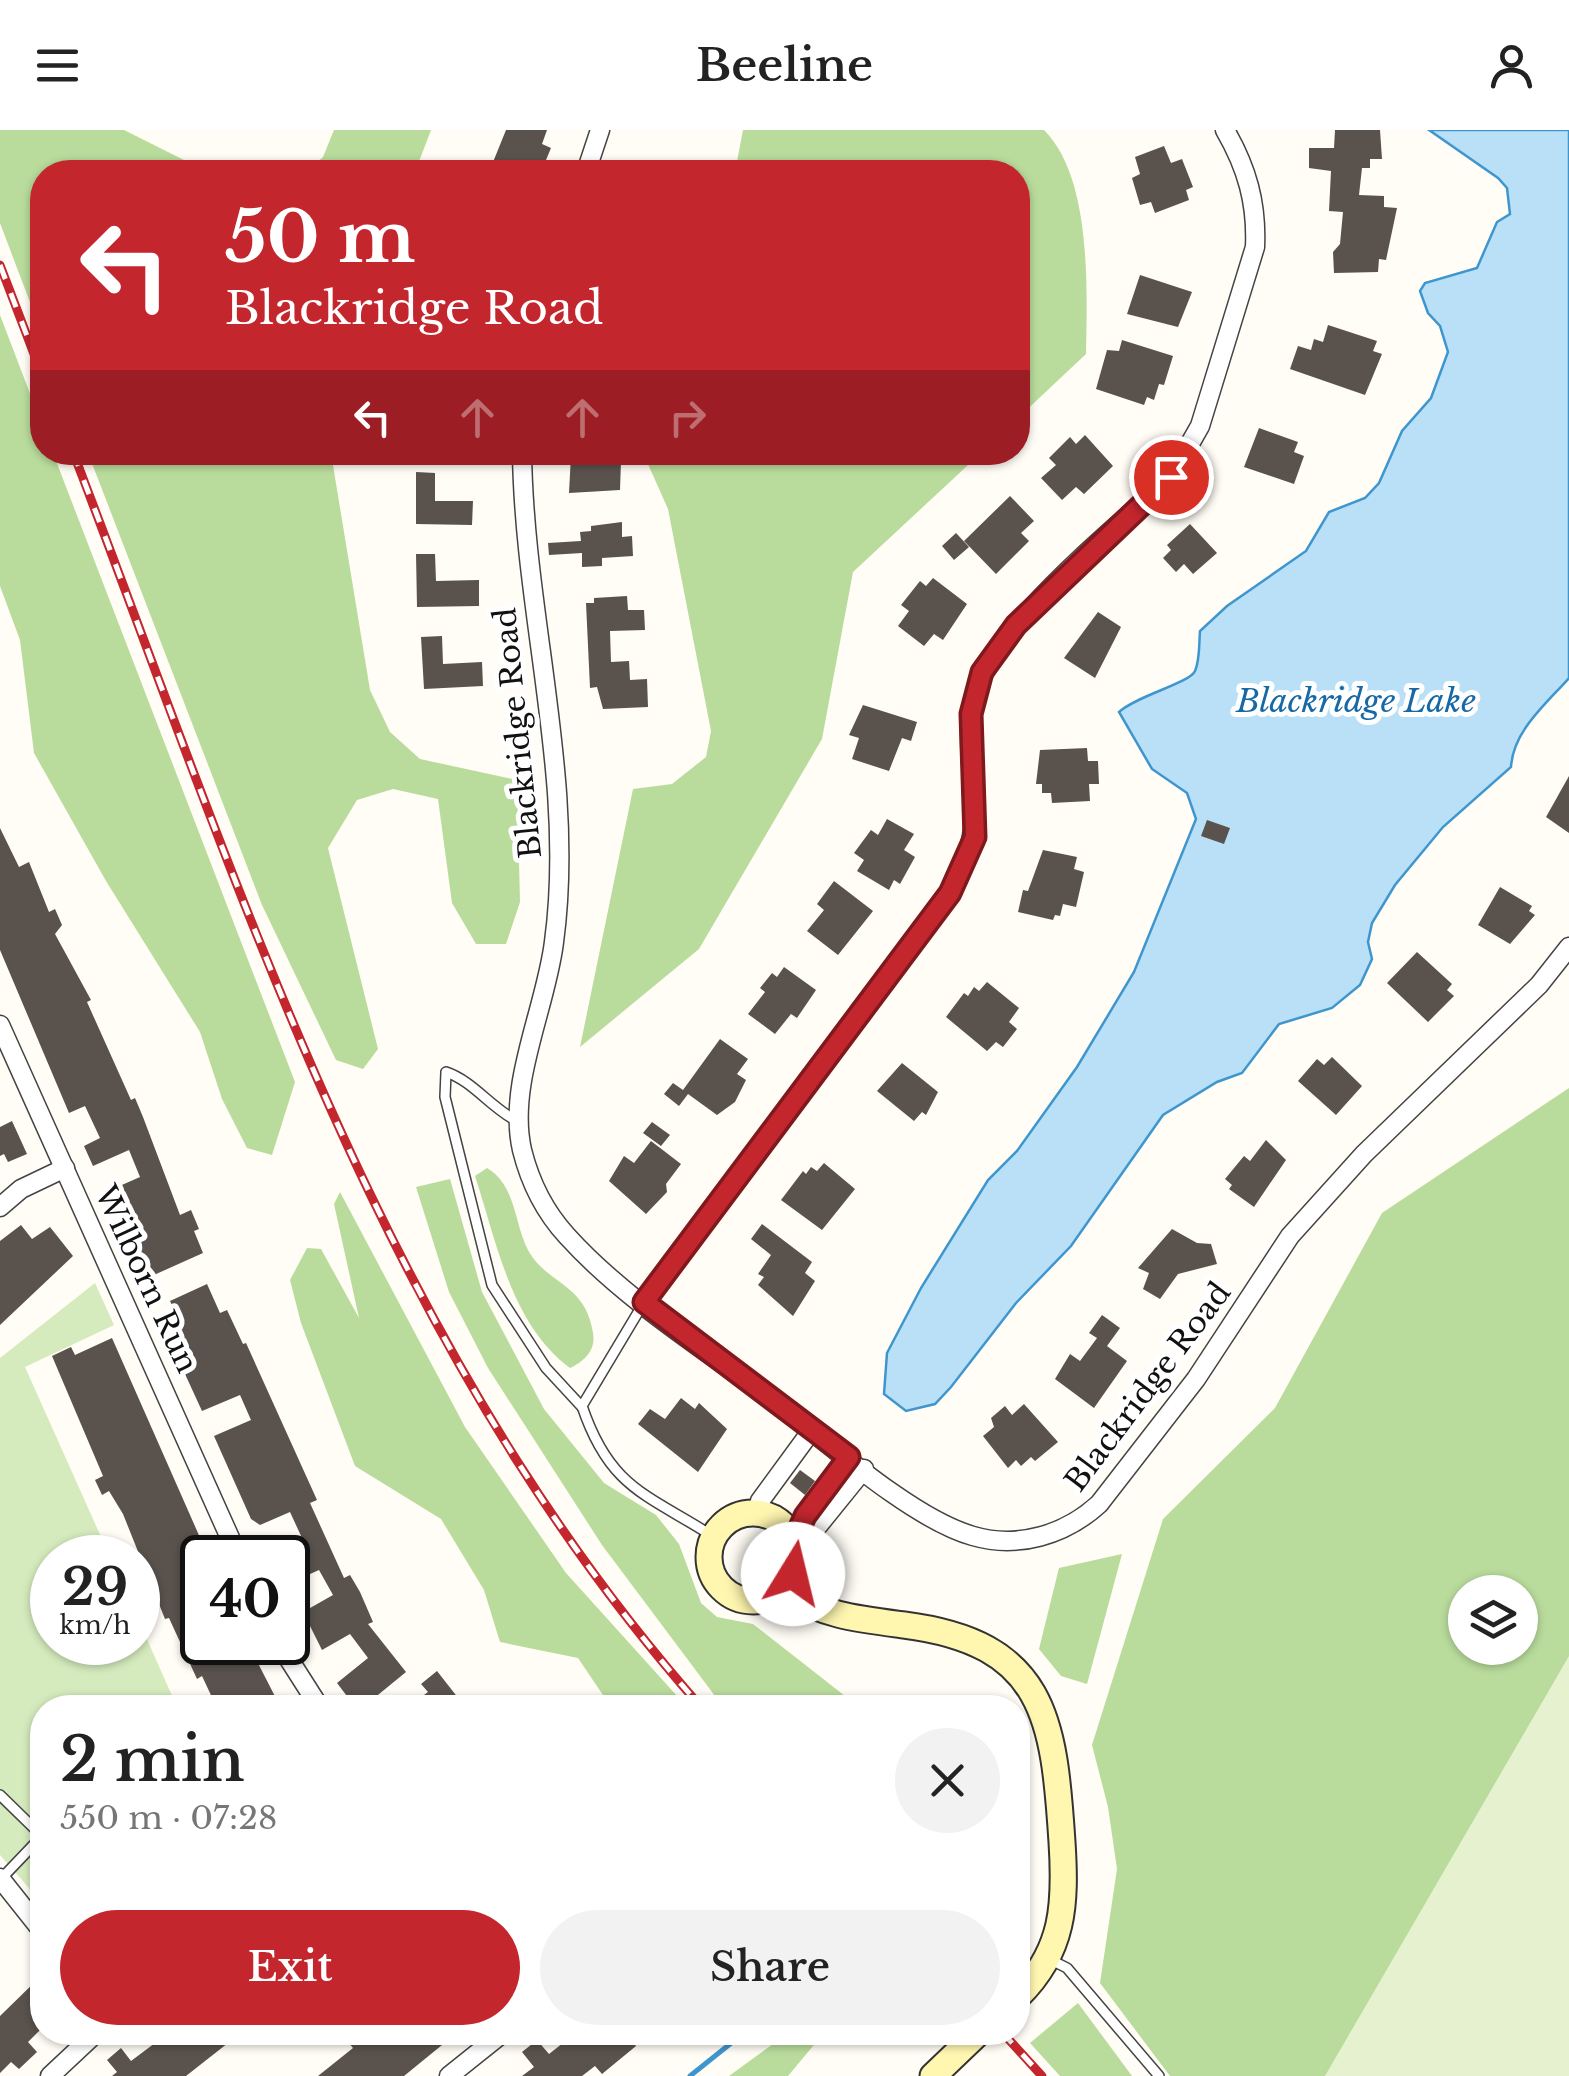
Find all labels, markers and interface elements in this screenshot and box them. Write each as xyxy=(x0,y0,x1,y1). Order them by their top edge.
text: Beeline xyxy=(696,37,873,93)
icon: menu xyxy=(30,38,85,93)
icon: person xyxy=(1484,38,1539,93)
text: 50 m xyxy=(225,194,416,281)
icon: left xyxy=(60,200,190,330)
text: Blackridge Road xyxy=(225,280,603,336)
icon: left xyxy=(345,390,400,445)
icon: ahead xyxy=(450,390,505,445)
icon: ahead xyxy=(555,390,610,445)
icon: right xyxy=(660,390,715,445)
pin xyxy=(1129,435,1214,520)
icon: arrive xyxy=(1144,450,1199,505)
street label: Blackridge Road xyxy=(486,606,549,860)
water label: Blackridge Lake xyxy=(1235,681,1476,721)
street label: Wilborn Run xyxy=(87,1178,206,1378)
street label: Blackridge Road xyxy=(1057,1275,1238,1499)
position arrow xyxy=(741,1522,845,1626)
speed limit sign: 40 xyxy=(180,1535,310,1665)
text: 29 xyxy=(62,1556,128,1619)
map controls xyxy=(1448,1575,1538,1665)
button: layers xyxy=(1448,1575,1538,1665)
text: km/h xyxy=(60,1610,130,1641)
text: 2 min xyxy=(60,1723,245,1797)
button: close xyxy=(895,1728,1000,1833)
text: 550 m · 07:28 xyxy=(60,1798,277,1838)
button: Exit xyxy=(60,1910,520,2025)
button: Share xyxy=(540,1910,1000,2025)

